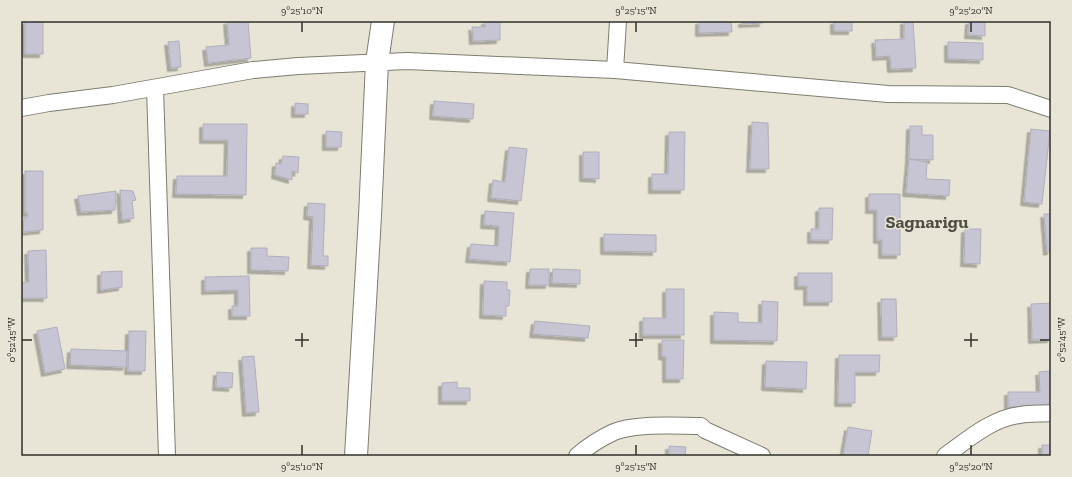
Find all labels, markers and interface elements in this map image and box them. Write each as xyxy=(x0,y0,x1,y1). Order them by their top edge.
text: 9°25'10"N xyxy=(281,5,324,17)
text: 9°25'15"N xyxy=(615,5,657,17)
text: 9°25'20"N xyxy=(949,5,993,17)
district label: Sagnarigu xyxy=(885,211,969,233)
text: 0°52'45"W xyxy=(6,317,18,363)
text: 0°52'45"W xyxy=(1056,317,1068,363)
text: 9°25'10"N xyxy=(281,461,324,473)
text: 9°25'15"N xyxy=(615,461,657,473)
text: 9°25'20"N xyxy=(949,461,993,473)

